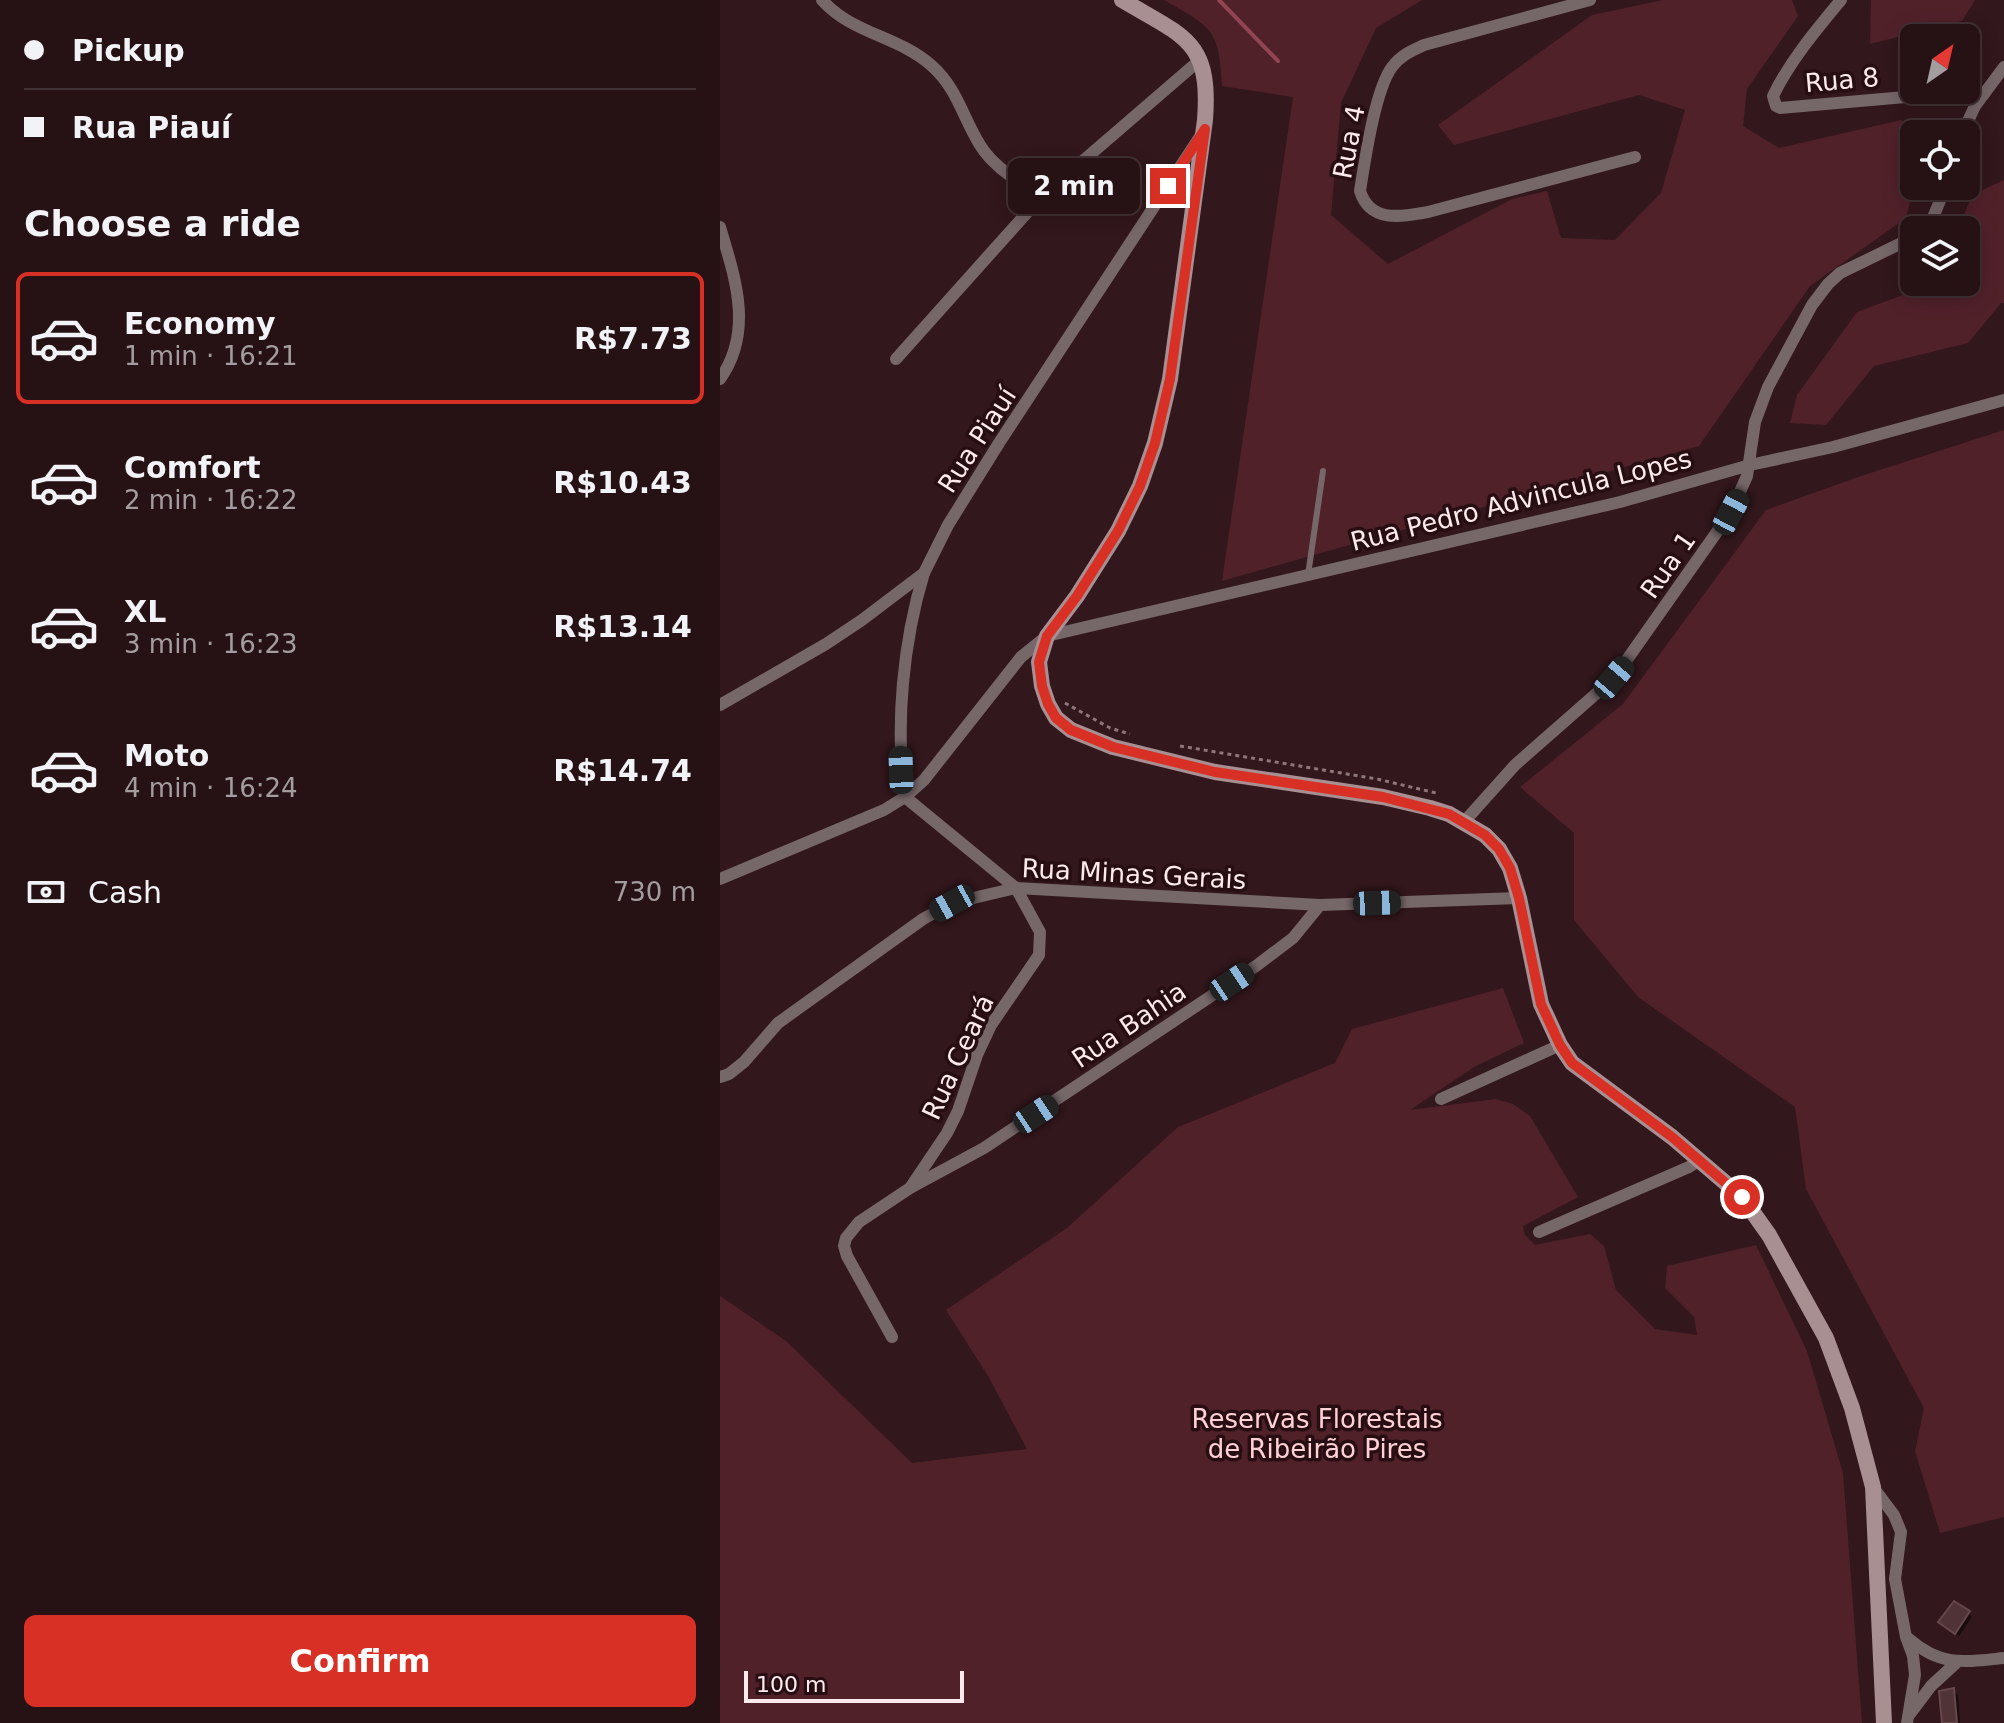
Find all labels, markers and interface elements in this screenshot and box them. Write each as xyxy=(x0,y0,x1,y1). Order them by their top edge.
north arrow xyxy=(1900,24,1980,104)
map controls xyxy=(1900,24,1980,296)
text: Pickup xyxy=(72,33,185,68)
street label: Rua 8 xyxy=(1804,62,1880,98)
street label: Rua 4 xyxy=(1327,103,1371,181)
text: Rua Piauí xyxy=(72,110,231,145)
button: locate xyxy=(1900,120,1980,200)
callout: 2 min xyxy=(1008,158,1140,214)
route end xyxy=(1150,168,1186,204)
text: 2 min xyxy=(1033,171,1115,201)
text: Choose a ride xyxy=(24,203,301,244)
button: layers xyxy=(1900,216,1980,296)
icon: car xyxy=(28,302,100,374)
text: Economy xyxy=(124,306,276,341)
text: R$7.73 xyxy=(574,321,692,356)
text: 1 min · 16:21 xyxy=(124,341,298,371)
street label: Rua Piauí xyxy=(932,381,1023,498)
street label: Rua Pedro Advincula Lopes xyxy=(1347,443,1695,557)
icon: car xyxy=(28,446,100,518)
text: Comfort xyxy=(124,450,261,485)
text: R$10.43 xyxy=(553,465,692,500)
text: 2 min · 16:22 xyxy=(124,485,298,515)
car xyxy=(1709,485,1753,539)
street label: Rua 1 xyxy=(1634,526,1702,604)
icon: car xyxy=(28,590,100,662)
text: XL xyxy=(124,594,166,629)
text: R$13.14 xyxy=(553,609,692,644)
text: 3 min · 16:23 xyxy=(124,629,298,659)
car xyxy=(1589,652,1639,704)
icon: car xyxy=(28,734,100,806)
text: Moto xyxy=(124,738,209,773)
car xyxy=(888,746,914,794)
text: R$14.74 xyxy=(553,753,692,788)
text: 4 min · 16:24 xyxy=(124,773,298,803)
street label: Rua Minas Gerais xyxy=(1021,853,1247,895)
icon: cash xyxy=(24,870,68,914)
text: Cash xyxy=(88,875,162,910)
text: 730 m xyxy=(613,877,696,907)
car xyxy=(925,881,979,925)
car xyxy=(1353,890,1401,916)
car xyxy=(1205,959,1259,1005)
street label: Rua Bahia xyxy=(1066,976,1192,1074)
street label: Rua Ceará xyxy=(916,990,1000,1124)
car xyxy=(1009,1091,1063,1137)
route start xyxy=(1724,1179,1760,1215)
park label: Reservas Florestais de Ribeirão Pires xyxy=(1192,1404,1442,1464)
button: Confirm xyxy=(24,1615,696,1707)
scale bar xyxy=(744,1667,964,1703)
text: 100 m xyxy=(756,1672,826,1697)

